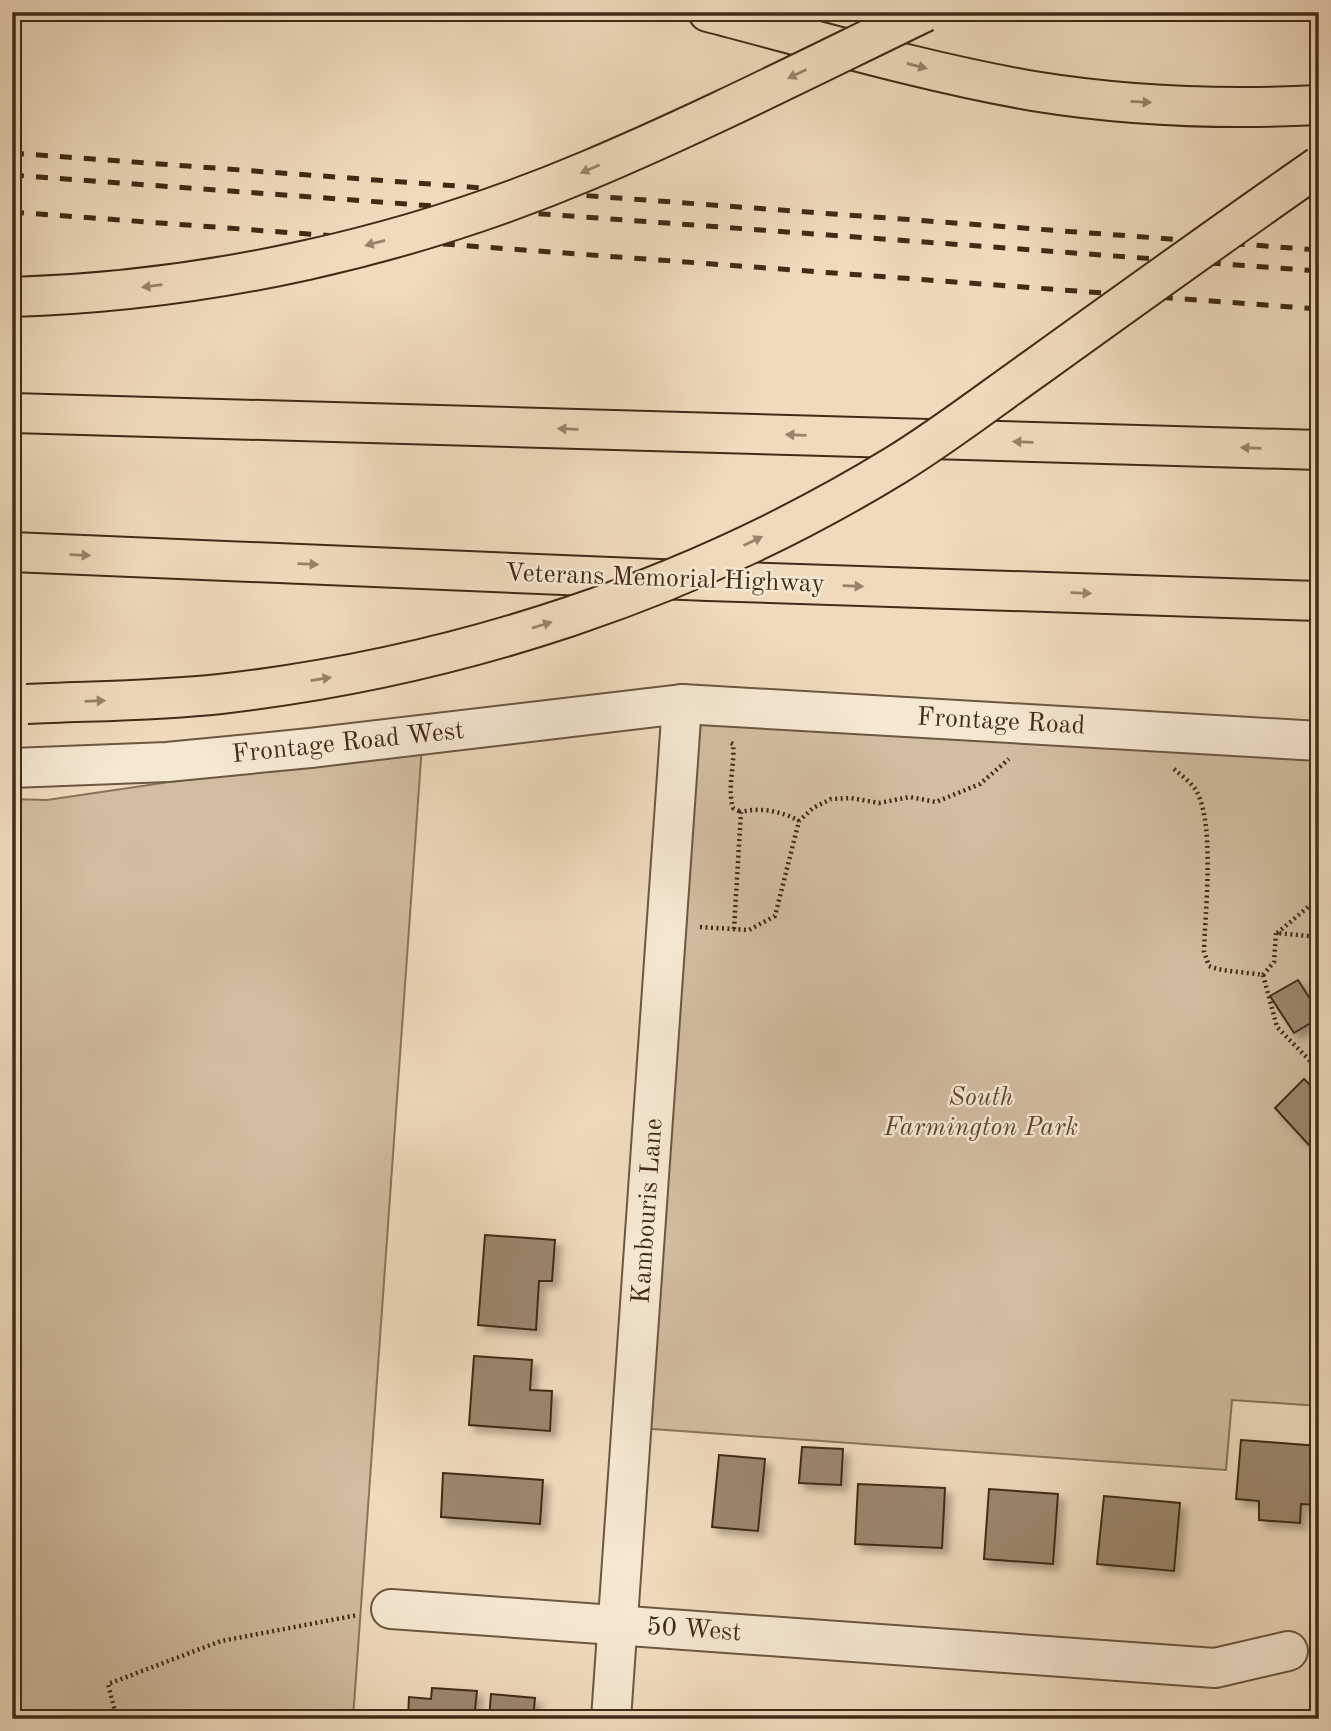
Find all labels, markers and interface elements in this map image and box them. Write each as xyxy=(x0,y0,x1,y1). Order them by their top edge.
one-way arrow xyxy=(906,61,928,72)
one-way arrow xyxy=(787,68,807,79)
one-way arrow xyxy=(1130,97,1152,108)
one-way arrow xyxy=(580,164,601,175)
one-way arrow xyxy=(364,238,386,249)
one-way arrow xyxy=(141,281,163,292)
one-way arrow xyxy=(557,423,579,435)
one-way arrow xyxy=(784,430,806,441)
one-way arrow xyxy=(1012,436,1034,447)
one-way arrow xyxy=(1239,442,1261,454)
one-way arrow xyxy=(743,535,763,547)
one-way arrow xyxy=(70,549,92,560)
one-way arrow xyxy=(297,559,319,570)
street label: Veterans Memorial Highway xyxy=(505,560,826,598)
one-way arrow xyxy=(843,580,865,592)
one-way arrow xyxy=(1070,588,1092,599)
one-way arrow xyxy=(532,620,553,630)
one-way arrow xyxy=(310,673,332,684)
one-way arrow xyxy=(84,696,106,707)
street label: Frontage Road xyxy=(916,705,1086,739)
street label: Frontage Road West xyxy=(231,718,465,768)
park label: South Farmington Park xyxy=(883,1085,1078,1141)
street label: Kambouris Lane xyxy=(629,1117,667,1305)
street label: 50 West xyxy=(646,1614,742,1646)

